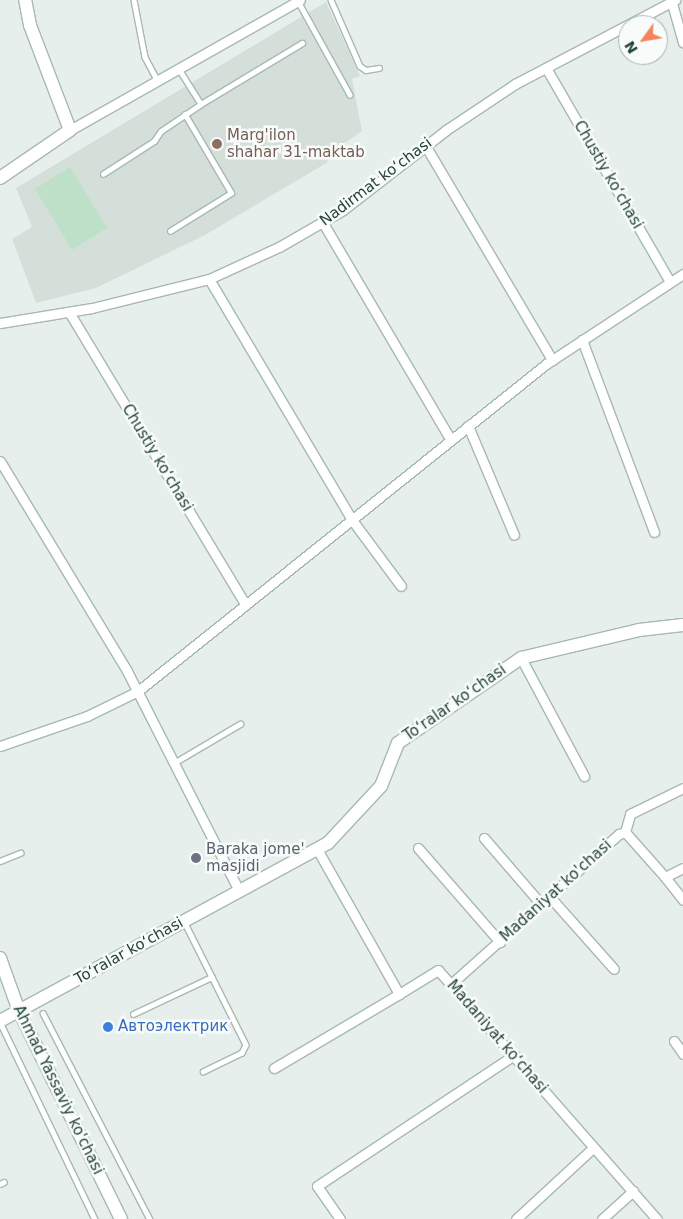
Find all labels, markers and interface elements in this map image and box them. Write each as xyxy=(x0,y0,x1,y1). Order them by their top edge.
north arrow xyxy=(618,15,668,65)
text: N xyxy=(621,38,641,57)
street label: Chustiy koʻchasi xyxy=(570,118,646,232)
place label: Marg'ilon shahar 31-maktab xyxy=(227,126,365,161)
street label: Nadirmat koʻchasi xyxy=(316,134,436,230)
marker: Marg'ilon shahar 31-maktab xyxy=(211,138,223,150)
street label: Chustiy koʻchasi xyxy=(118,401,196,515)
street label: Toʻralar koʻchasi xyxy=(400,661,510,745)
street label: Madaniyat ko'chasi xyxy=(497,836,615,946)
place label: Baraka jome' masjidi xyxy=(206,840,305,875)
marker: Baraka jome' masjidi xyxy=(190,852,202,864)
street label: Toʻralar koʻchasi xyxy=(72,914,186,988)
street label: Madaniyat koʻchasi xyxy=(443,977,551,1097)
street label: Ahmad Yassaviy ko'chasi xyxy=(9,1002,107,1178)
place label: Автоэлектрик xyxy=(118,1018,228,1036)
marker: Автоэлектрик xyxy=(102,1021,114,1033)

